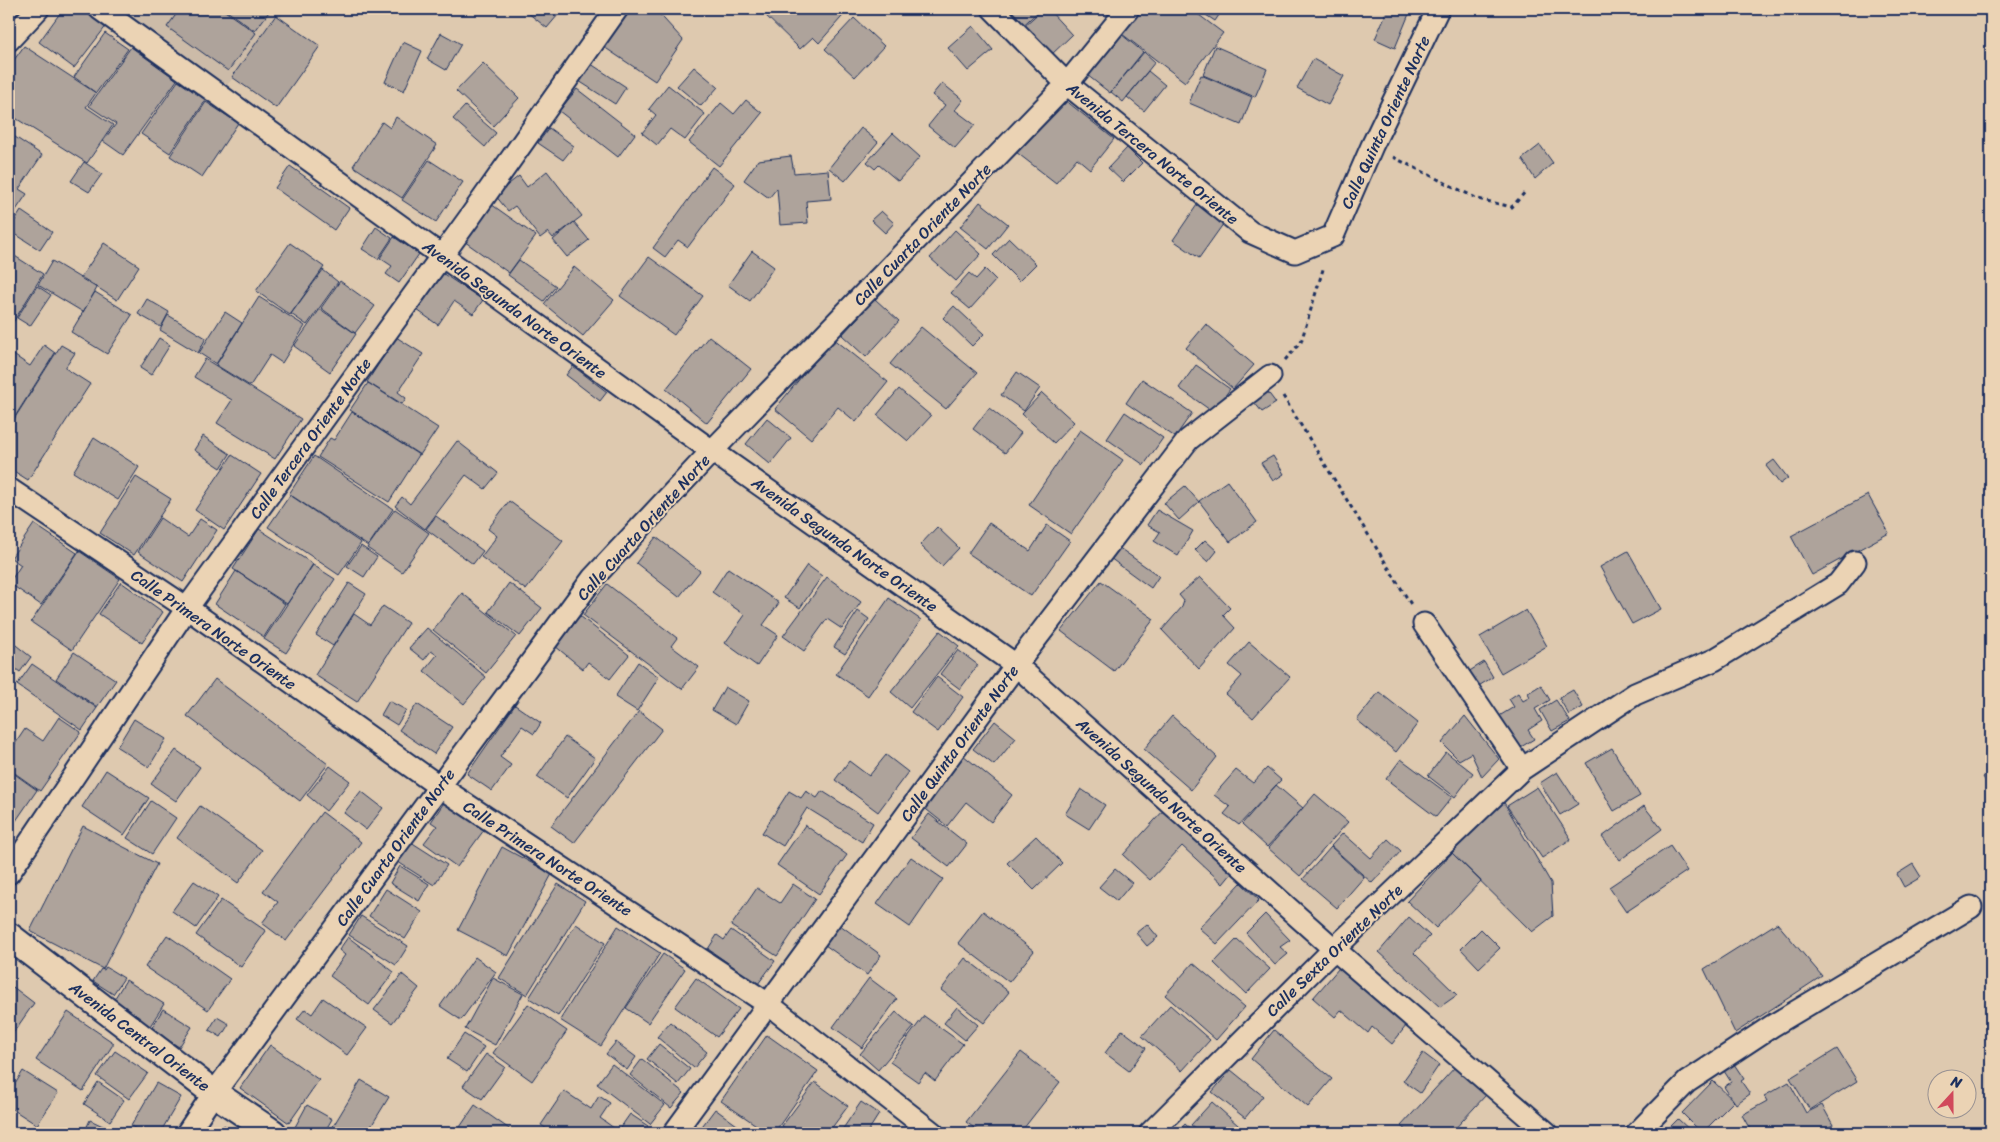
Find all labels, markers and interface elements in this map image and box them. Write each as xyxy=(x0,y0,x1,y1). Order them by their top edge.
street label: Calle Quinta Oriente Norte xyxy=(1332,31,1438,214)
street label: Avenida Tercera Norte Oriente xyxy=(1059,74,1246,232)
street label: Calle Cuarta Oriente Norte xyxy=(846,156,999,313)
street label: Avenida Segunda Norte Oriente xyxy=(415,232,613,387)
street label: Calle Tercera Oriente Norte xyxy=(242,351,379,525)
street label: Calle Cuarta Oriente Norte xyxy=(569,447,718,608)
street label: Avenida Segunda Norte Oriente xyxy=(744,468,944,620)
street label: Calle Primera Norte Oriente xyxy=(125,561,303,698)
street label: Calle Quinta Oriente Norte xyxy=(892,658,1027,828)
street label: Avenida Segunda Norte Oriente xyxy=(1069,709,1254,881)
street label: Calle Cuarta Oriente Norte xyxy=(328,762,463,933)
street label: Calle Primera Norte Oriente xyxy=(457,793,638,924)
street label: Calle Sexta Oriente Norte xyxy=(1259,877,1410,1024)
street label: Avenida Central Oriente xyxy=(62,973,216,1099)
text: N xyxy=(1947,1069,1966,1096)
north arrow xyxy=(1928,1070,1978,1120)

